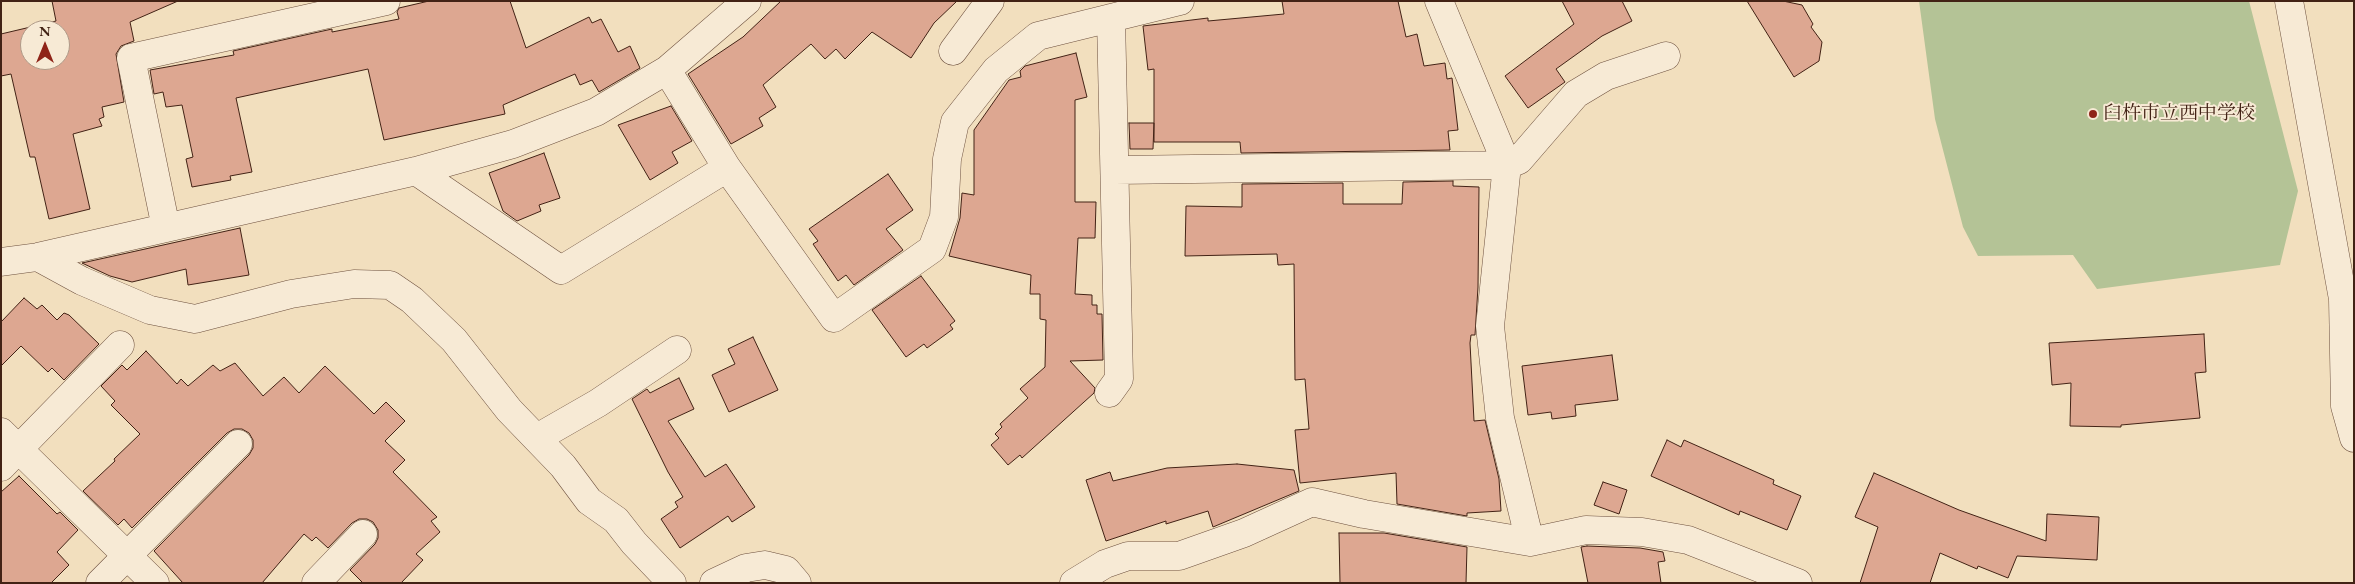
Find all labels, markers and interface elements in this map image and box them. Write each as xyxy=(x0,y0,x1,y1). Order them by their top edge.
north arrow xyxy=(20,20,70,70)
text: N xyxy=(39,22,51,40)
place label: 臼杵市立西中学校 xyxy=(2103,103,2255,125)
marker: 臼杵市立西中学校 xyxy=(2087,108,2099,120)

